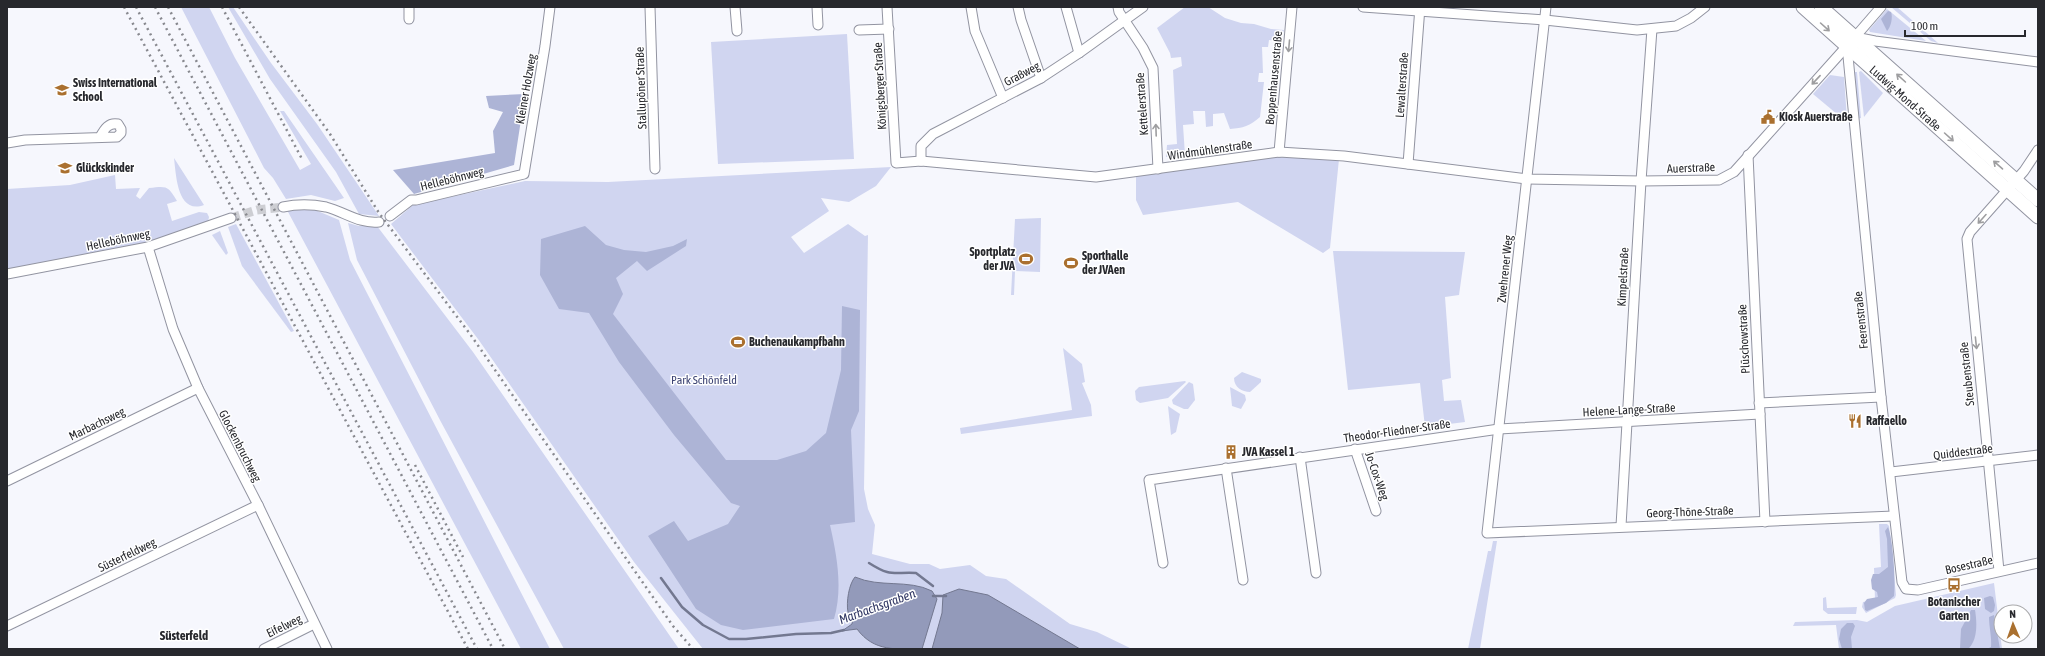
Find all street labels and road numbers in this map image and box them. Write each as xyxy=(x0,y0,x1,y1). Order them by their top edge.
street label: Boppenhausenstraße xyxy=(1263,30,1285,126)
street label: Königsberger Straße xyxy=(871,42,889,130)
street label: Stallupöner Straße xyxy=(633,47,649,129)
street label: Kleiner Holzweg xyxy=(513,52,539,125)
street label: Lewalterstraße xyxy=(1393,52,1411,118)
street label: Graßweg xyxy=(1002,58,1043,89)
street label: Ludwig-Mond-Straße xyxy=(1867,63,1944,134)
street label: Kettelerstraße xyxy=(1133,72,1151,136)
street label: Windmühlenstraße xyxy=(1167,137,1253,163)
street label: Auerstraße xyxy=(1667,160,1715,176)
street label: Helleböhnweg xyxy=(419,164,486,194)
street label: Helleböhnweg xyxy=(85,226,152,254)
street label: Zwehrener Weg xyxy=(1494,234,1516,304)
street label: Kimpelstraße xyxy=(1614,247,1632,307)
street label: Feerenstraße xyxy=(1851,290,1871,350)
street label: Plüschowstraße xyxy=(1735,304,1753,374)
street label: Steubenstraße xyxy=(1957,341,1977,407)
street label: Helene-Lange-Straße xyxy=(1582,401,1676,419)
street label: Marbachsweg xyxy=(67,404,128,444)
street label: Glockenbruchweg xyxy=(216,408,264,485)
street label: Theodor-Fliedner-Straße xyxy=(1343,417,1451,445)
street label: Quiddestraße xyxy=(1932,441,1994,463)
street label: Jo-Cox-Weg xyxy=(1362,450,1392,503)
street label: Georg-Thöne-Straße xyxy=(1646,503,1734,521)
street label: Süsterfeldweg xyxy=(96,535,159,575)
street label: Bosestraße xyxy=(1944,553,1994,577)
street label: Eifelweg xyxy=(264,611,305,640)

